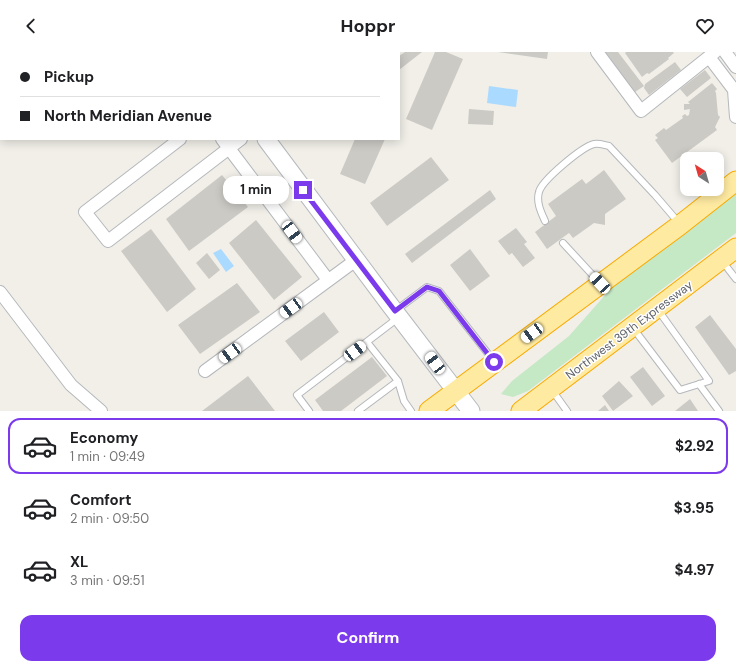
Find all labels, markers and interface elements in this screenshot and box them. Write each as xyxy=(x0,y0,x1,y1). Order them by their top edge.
text: Hoppr xyxy=(341,14,395,38)
icon: back xyxy=(20,15,42,37)
icon: heart xyxy=(694,15,716,37)
text: Pickup xyxy=(44,67,94,87)
text: North Meridian Avenue xyxy=(44,106,212,126)
north arrow xyxy=(680,152,724,196)
map controls xyxy=(680,152,724,196)
callout: 1 min xyxy=(223,176,289,204)
text: 1 min xyxy=(240,181,272,198)
route end xyxy=(294,181,312,199)
car xyxy=(280,219,304,245)
car xyxy=(587,270,613,296)
street label: Northwest 39th Expressway xyxy=(562,277,696,383)
car xyxy=(278,296,304,320)
car xyxy=(519,321,545,345)
car xyxy=(342,339,368,363)
car xyxy=(217,341,243,365)
car xyxy=(423,350,447,376)
route start xyxy=(485,353,503,371)
icon: car xyxy=(22,428,58,464)
text: Economy xyxy=(70,428,138,448)
text: $2.92 xyxy=(675,436,714,456)
text: 1 min · 09:49 xyxy=(70,448,145,465)
icon: car xyxy=(22,490,58,526)
text: Comfort xyxy=(70,490,131,510)
text: $3.95 xyxy=(674,498,714,518)
text: 2 min · 09:50 xyxy=(70,510,149,527)
icon: car xyxy=(22,552,58,588)
text: XL xyxy=(70,552,88,572)
text: $4.97 xyxy=(674,560,714,580)
text: 3 min · 09:51 xyxy=(70,572,144,589)
button: Confirm xyxy=(20,615,716,661)

